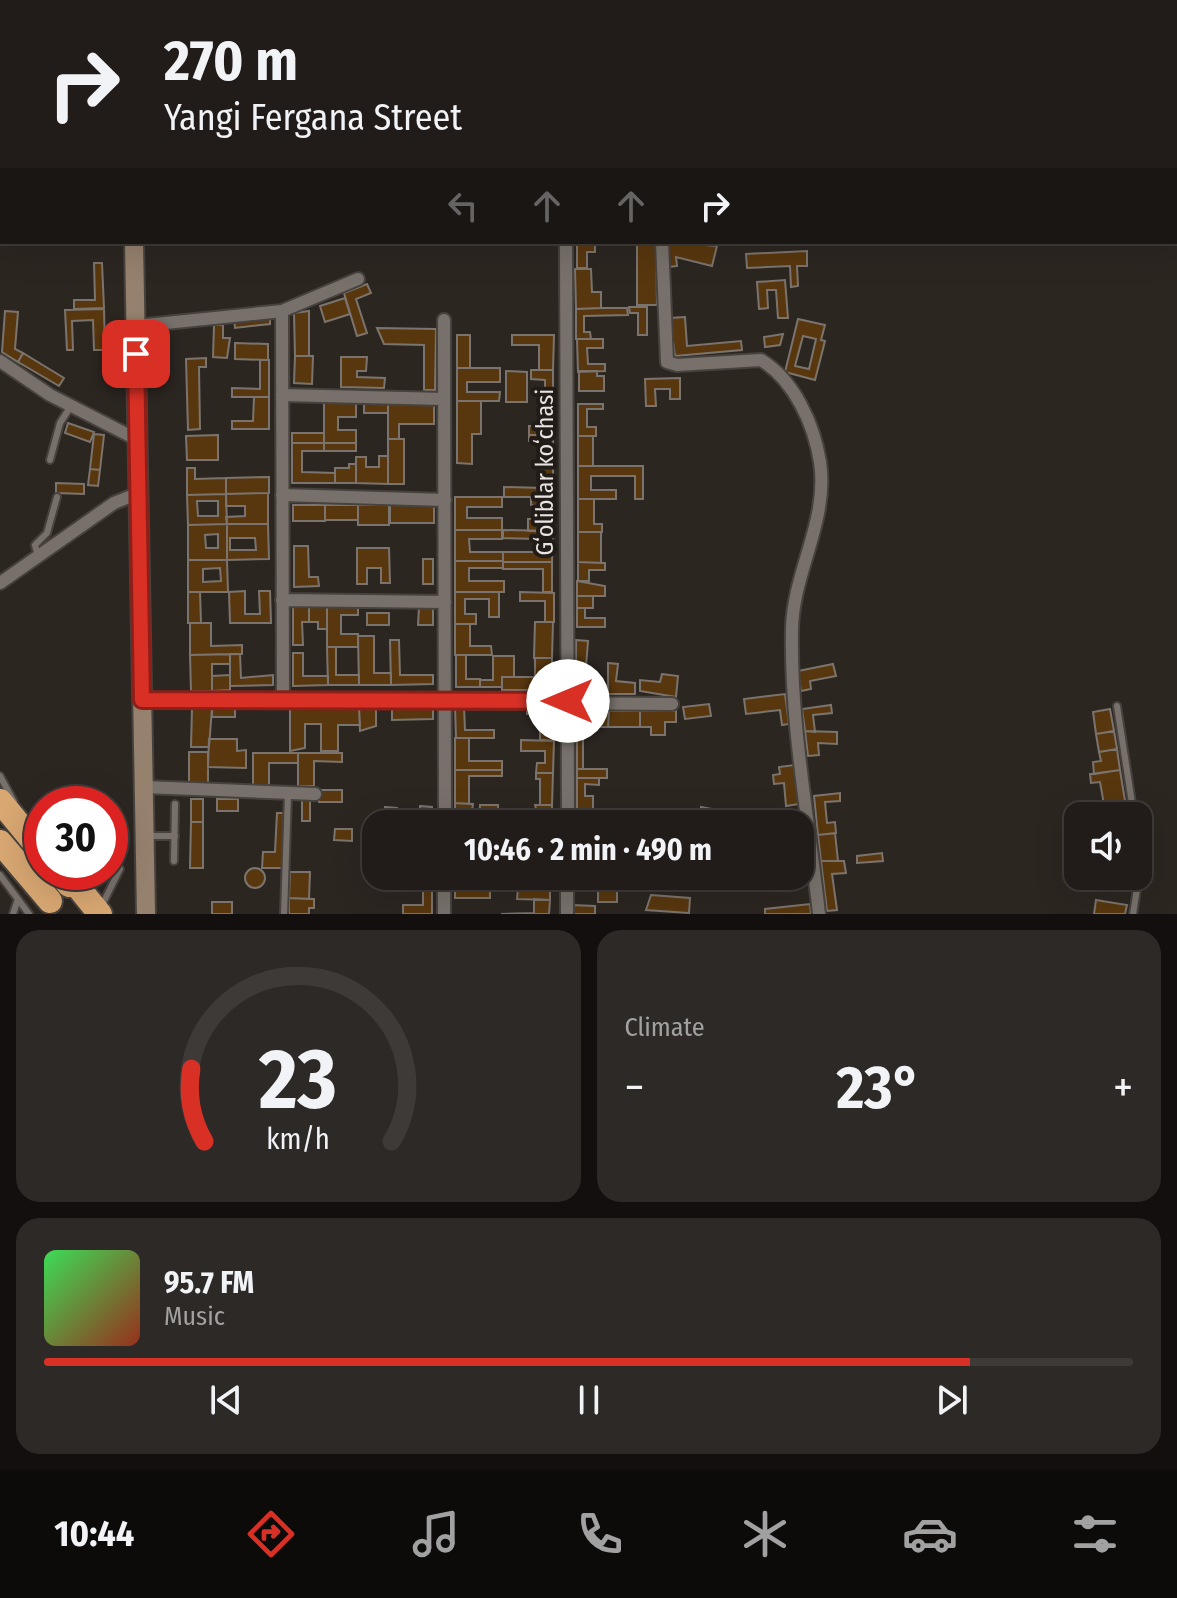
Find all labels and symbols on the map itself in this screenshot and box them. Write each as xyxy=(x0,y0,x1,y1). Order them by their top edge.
pin xyxy=(102,320,170,388)
street label: Gʻoliblar koʻchasi xyxy=(531,389,559,555)
position arrow xyxy=(526,659,610,743)
speed limit sign: 30 xyxy=(24,786,128,890)

